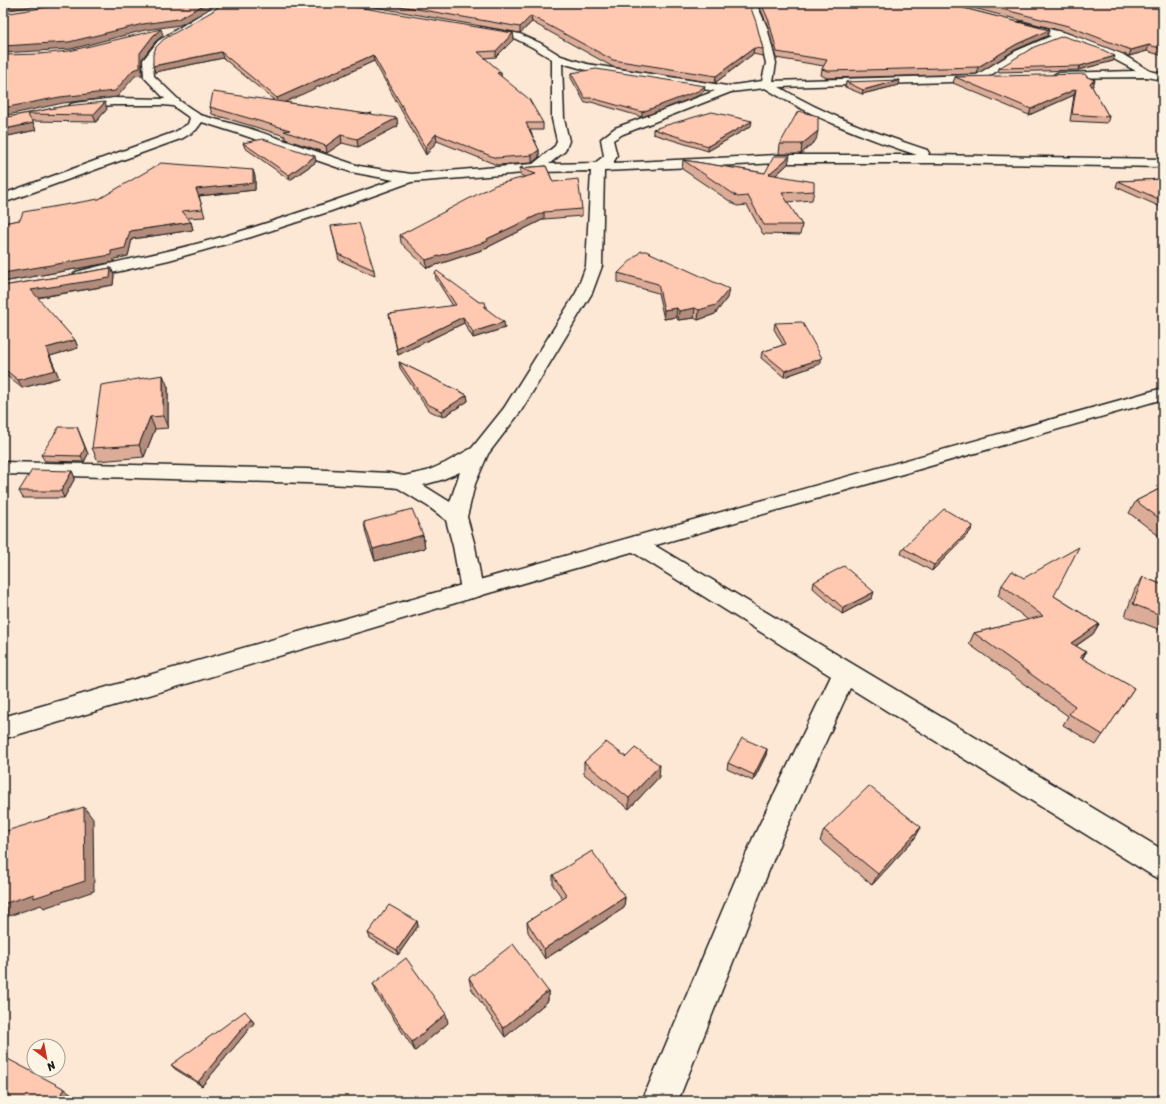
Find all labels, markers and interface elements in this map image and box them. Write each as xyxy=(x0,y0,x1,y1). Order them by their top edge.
north arrow xyxy=(26,1038,66,1078)
text: N xyxy=(42,1055,60,1076)

